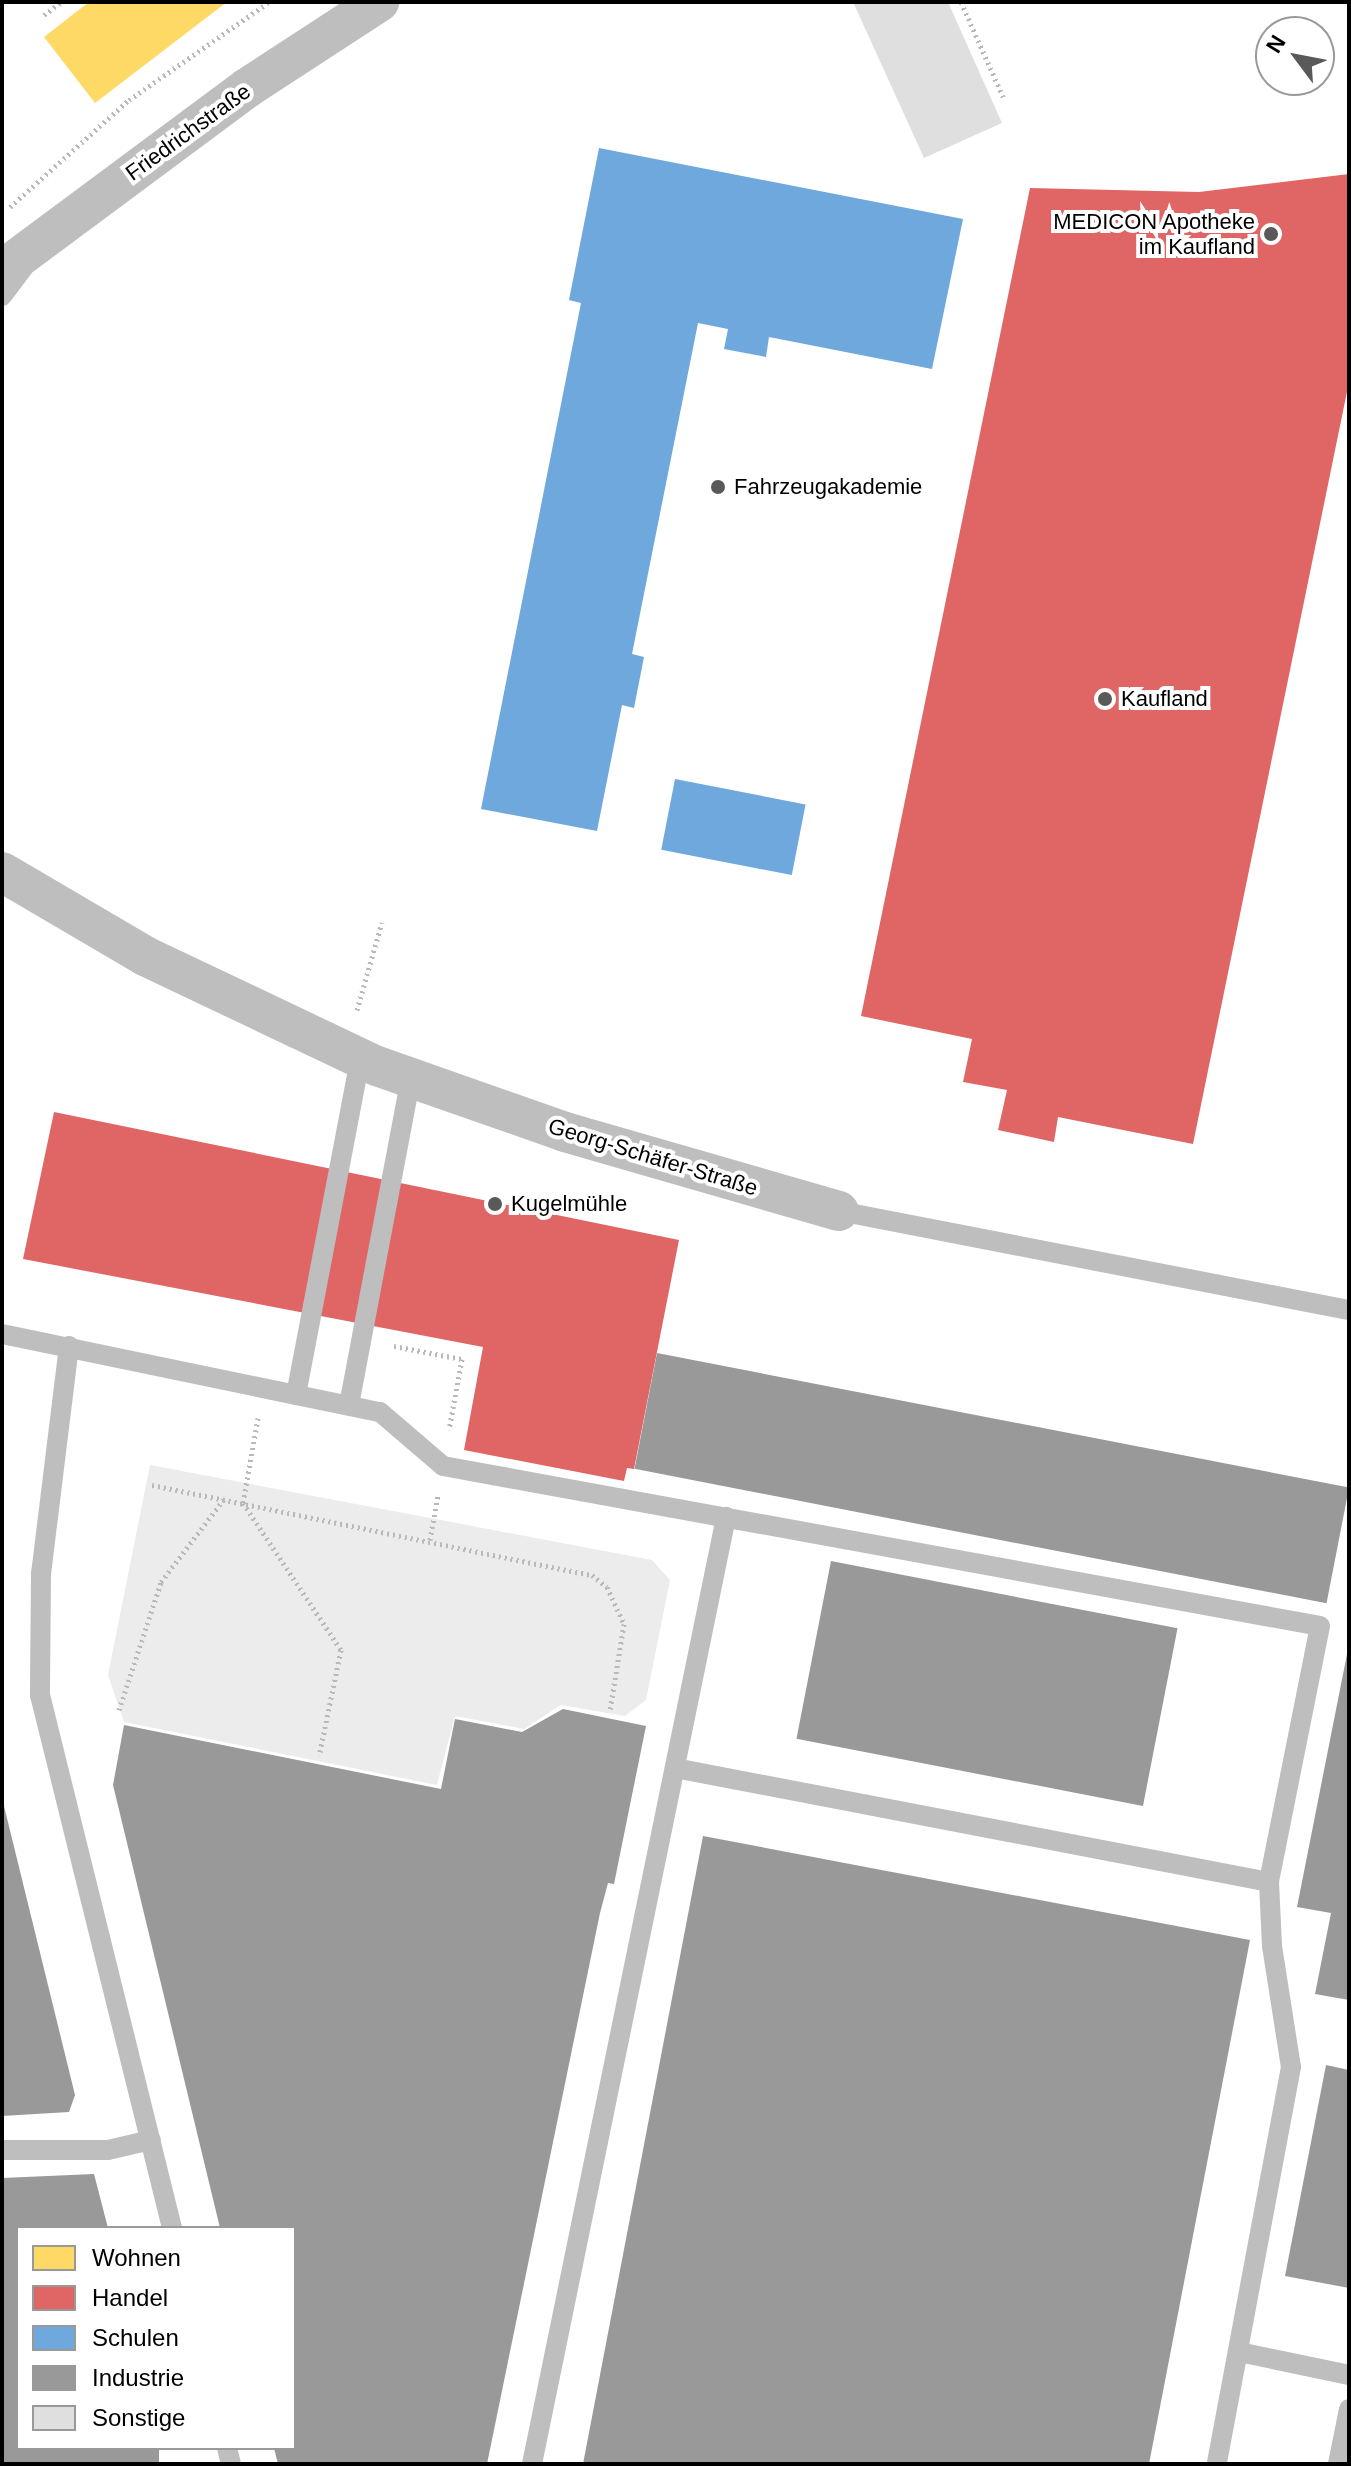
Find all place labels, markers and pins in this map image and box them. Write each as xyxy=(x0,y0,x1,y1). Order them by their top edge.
place label: MEDICON Apotheke im Kaufland xyxy=(1052,208,1255,260)
marker: MEDICON Apotheke im Kaufland xyxy=(1262,225,1280,243)
place label: Fahrzeugakademie xyxy=(734,474,922,500)
marker: Fahrzeugakademie xyxy=(709,478,727,496)
place label: Kaufland xyxy=(1121,686,1208,712)
marker: Kaufland xyxy=(1096,690,1114,708)
place label: Kugelmühle xyxy=(511,1191,627,1217)
marker: Kugelmühle xyxy=(486,1195,504,1213)

